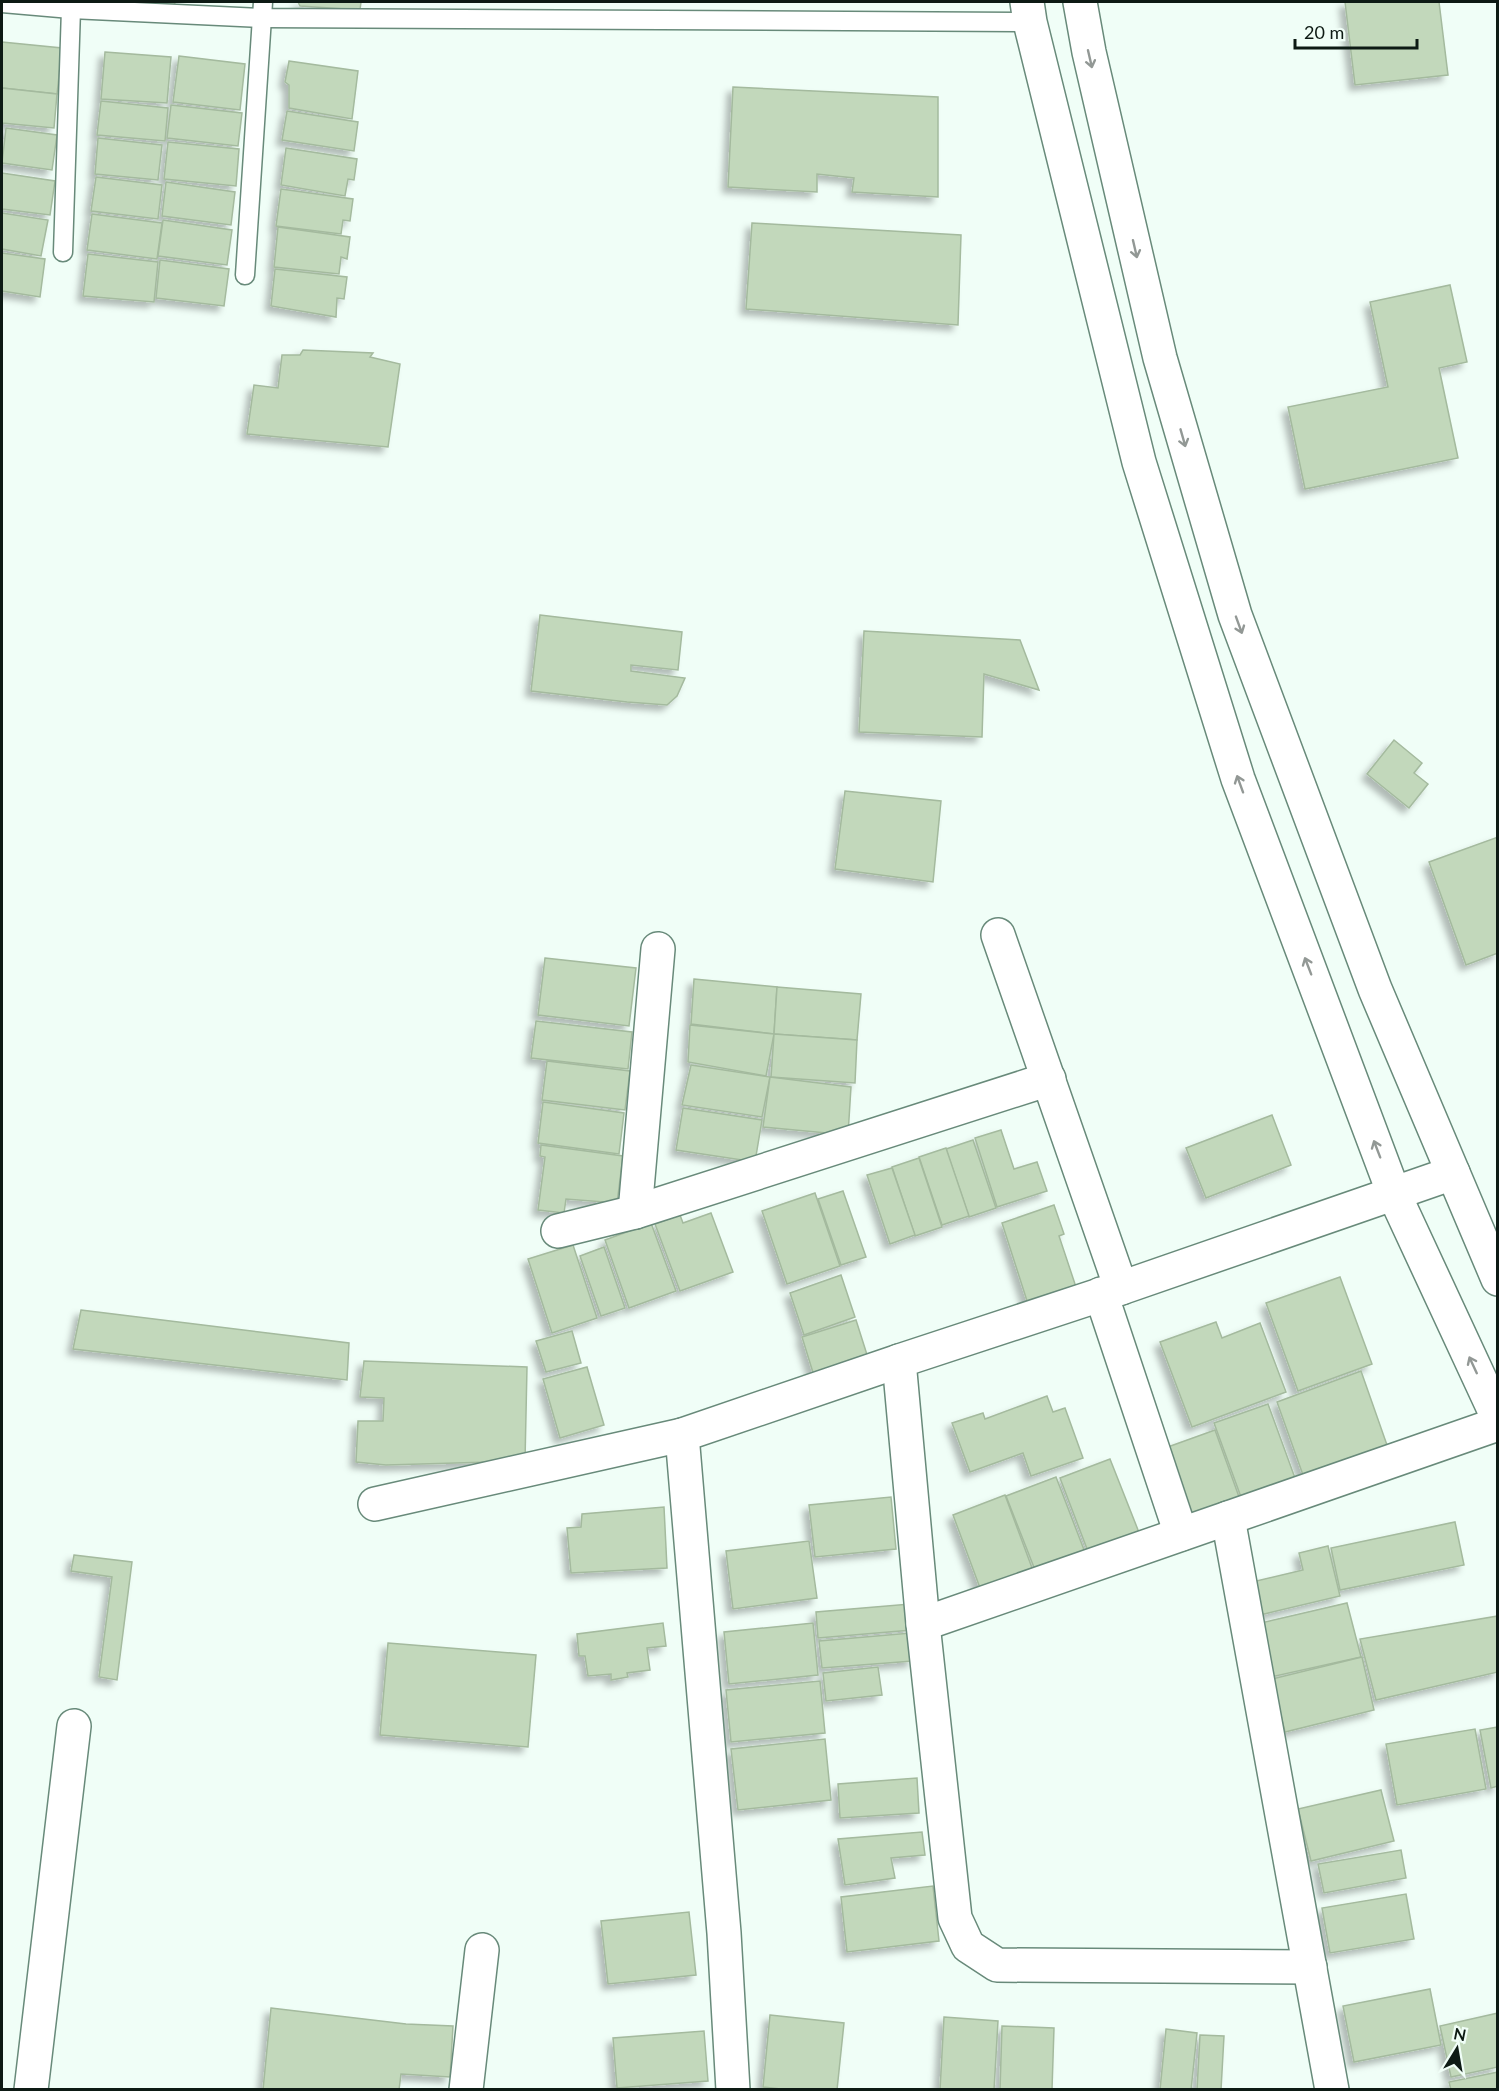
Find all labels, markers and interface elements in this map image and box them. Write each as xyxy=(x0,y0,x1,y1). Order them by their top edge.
scale bar xyxy=(1295,12,1416,50)
text: 20 m xyxy=(1304,21,1344,43)
one-way arrow xyxy=(1085,49,1097,68)
one-way arrow xyxy=(1129,239,1141,258)
one-way arrow xyxy=(1178,428,1189,447)
one-way arrow xyxy=(1234,615,1245,633)
one-way arrow xyxy=(1233,775,1244,794)
one-way arrow xyxy=(1302,957,1313,976)
one-way arrow xyxy=(1371,1140,1382,1159)
one-way arrow xyxy=(1467,1357,1478,1375)
north arrow xyxy=(1427,2019,1487,2079)
text: N xyxy=(1452,2023,1468,2044)

